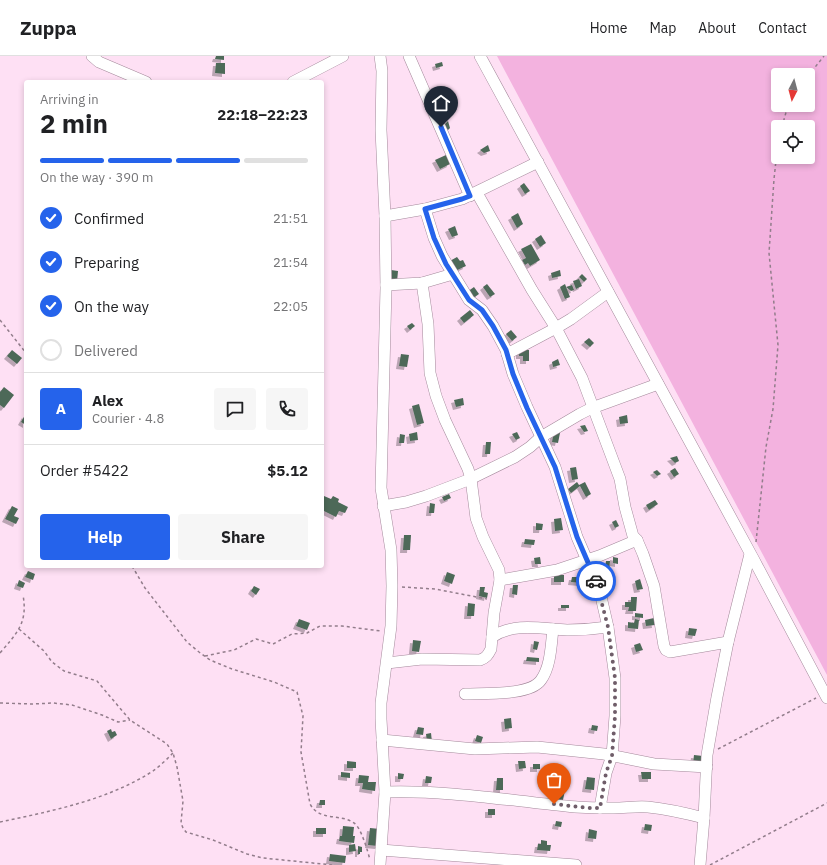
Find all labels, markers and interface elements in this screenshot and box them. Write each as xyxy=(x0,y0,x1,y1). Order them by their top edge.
text: Zuppa xyxy=(20,16,77,40)
text: Home xyxy=(590,19,627,37)
text: Map xyxy=(649,19,676,37)
text: About xyxy=(698,19,736,37)
text: Contact xyxy=(758,19,807,37)
north arrow xyxy=(771,68,815,112)
map controls xyxy=(771,68,815,164)
pin xyxy=(424,86,458,127)
text: Arriving in xyxy=(40,91,99,108)
icon: home xyxy=(430,92,452,114)
text: 22:18–22:23 xyxy=(217,105,308,124)
text: 2 min xyxy=(40,106,108,140)
button: locate xyxy=(771,120,815,164)
text: On the way · 390 m xyxy=(40,169,153,186)
icon: check xyxy=(40,207,62,229)
text: Confirmed xyxy=(74,209,144,228)
text: 21:51 xyxy=(273,210,308,227)
icon: check xyxy=(40,251,62,273)
text: Preparing xyxy=(74,253,139,272)
text: 21:54 xyxy=(273,254,308,271)
icon: check xyxy=(40,295,62,317)
text: On the way xyxy=(74,297,149,316)
text: 22:05 xyxy=(273,298,308,315)
text: Delivered xyxy=(74,341,138,360)
button: chat xyxy=(214,388,256,430)
button: phone xyxy=(266,388,308,430)
text: Alex xyxy=(92,391,123,410)
text: A xyxy=(56,399,66,418)
text: Courier · 4.8 xyxy=(92,410,164,427)
text: Order #5422 xyxy=(40,461,129,480)
text: $5.12 xyxy=(267,461,308,480)
button: Help xyxy=(40,514,170,560)
button: Share xyxy=(178,514,308,560)
courier xyxy=(576,561,616,601)
icon: car xyxy=(585,570,607,592)
pin xyxy=(537,763,571,804)
icon: bag xyxy=(543,769,565,791)

